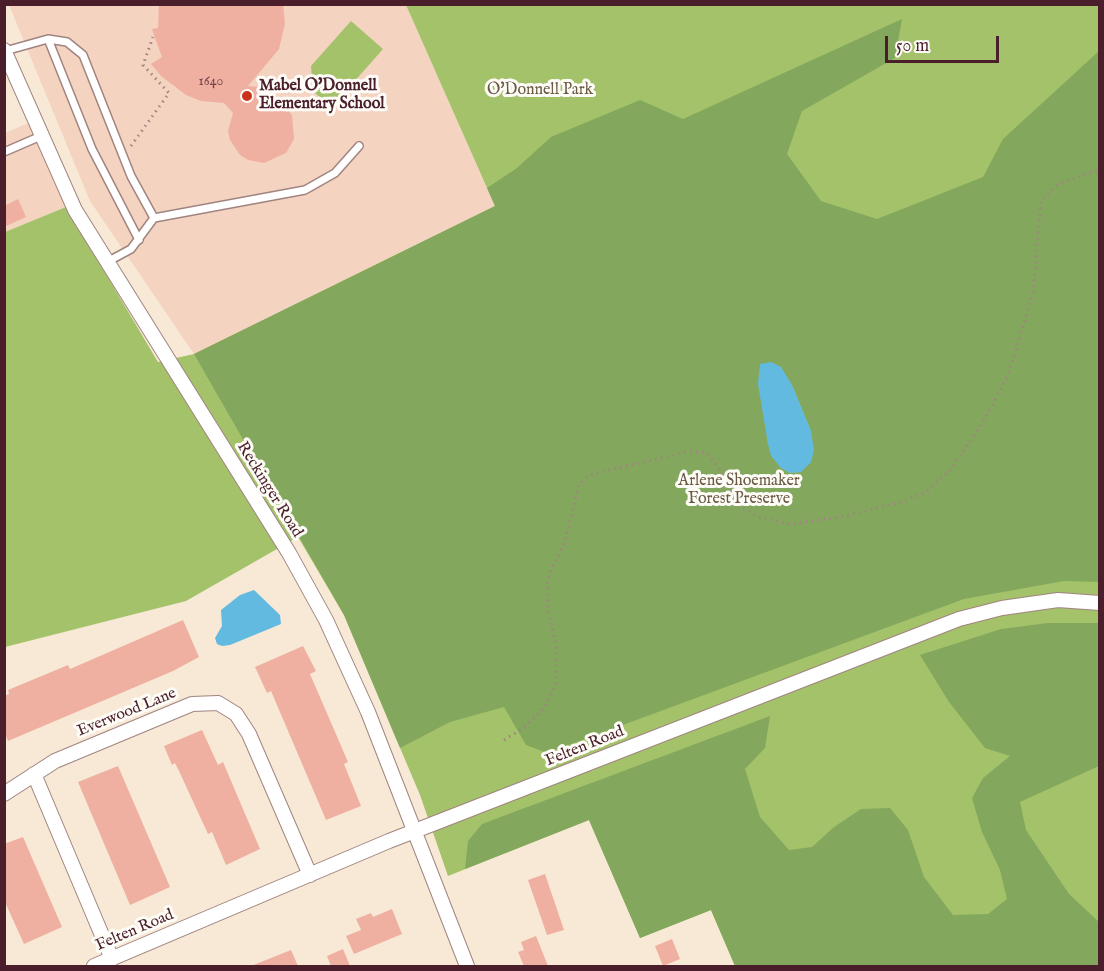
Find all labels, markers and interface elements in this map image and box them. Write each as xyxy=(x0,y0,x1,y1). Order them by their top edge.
scale bar xyxy=(888,24,1002,62)
text: 50 m xyxy=(896,35,929,58)
house number: 1640 xyxy=(199,74,223,90)
place label: Mabel O'Donnell Elementary School xyxy=(259,77,385,115)
park label: O'Donnell Park xyxy=(487,81,593,101)
marker: Mabel O'Donnell Elementary School xyxy=(240,89,254,103)
street label: Reckinger Road xyxy=(232,439,306,541)
park label: Arlene Shoemaker Forest Preserve xyxy=(678,472,800,510)
street label: Everwood Lane xyxy=(75,684,179,742)
street label: Felten Road xyxy=(543,723,627,771)
street label: Felten Road xyxy=(93,906,177,956)

